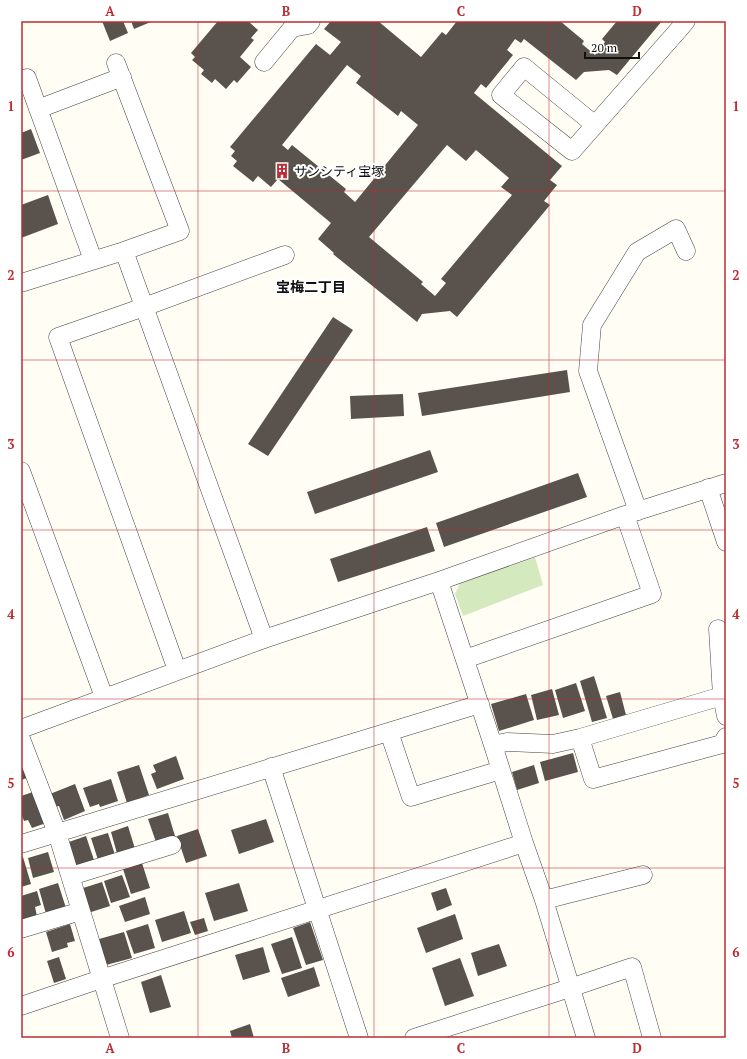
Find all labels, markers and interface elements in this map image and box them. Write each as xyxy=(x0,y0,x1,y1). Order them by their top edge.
text: A xyxy=(105,2,115,20)
text: B xyxy=(282,2,290,20)
text: C xyxy=(457,2,465,20)
text: D xyxy=(632,2,642,20)
scale bar xyxy=(585,34,639,60)
text: 20 m xyxy=(591,40,618,55)
text: 1 xyxy=(7,97,15,115)
text: 1 xyxy=(732,97,740,115)
building icon: サンシティ宝塚 xyxy=(273,162,291,180)
place label: サンシティ宝塚 xyxy=(294,162,384,180)
text: 2 xyxy=(7,266,15,284)
text: 2 xyxy=(732,266,740,284)
district label: 宝梅二丁目 xyxy=(276,277,346,296)
text: 3 xyxy=(7,435,15,453)
text: 3 xyxy=(732,435,740,453)
text: 4 xyxy=(7,605,15,623)
text: 4 xyxy=(732,605,740,623)
text: 5 xyxy=(7,774,15,792)
text: 5 xyxy=(732,774,740,792)
text: 6 xyxy=(7,943,15,961)
text: 6 xyxy=(732,943,740,961)
text: A xyxy=(105,1039,115,1057)
text: B xyxy=(282,1039,290,1057)
text: C xyxy=(457,1039,465,1057)
text: D xyxy=(632,1039,642,1057)

